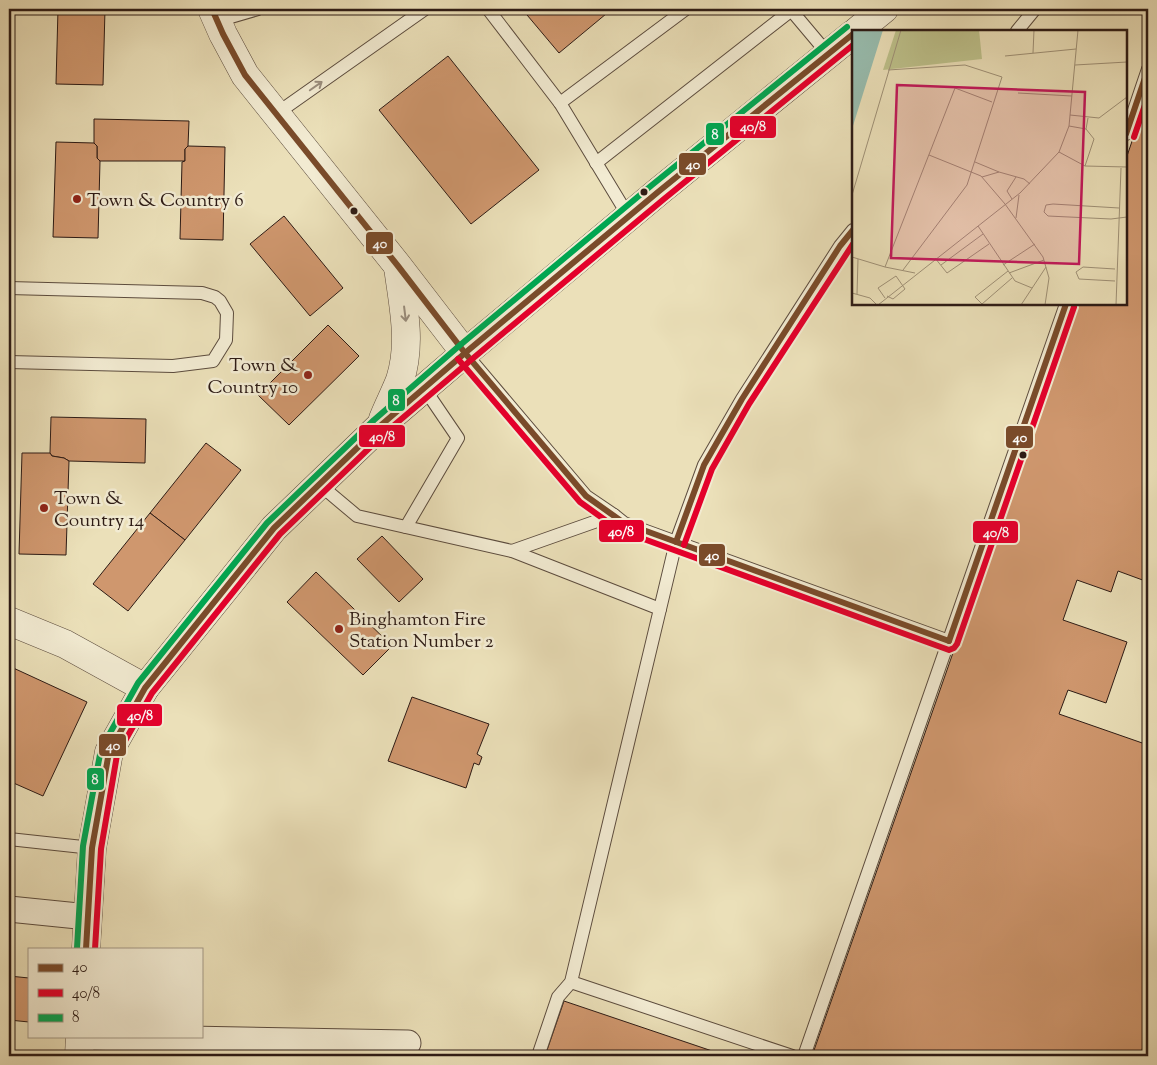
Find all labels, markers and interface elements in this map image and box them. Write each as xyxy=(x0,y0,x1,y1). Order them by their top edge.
inset map xyxy=(852,30,1127,305)
one-way arrow xyxy=(309,81,323,91)
line badge: 40/8 xyxy=(729,115,777,139)
text: 40/8 xyxy=(739,118,766,138)
line badge: 8 xyxy=(705,122,725,146)
text: 8 xyxy=(712,126,719,146)
line badge: 40 xyxy=(678,152,707,176)
text: 40 xyxy=(685,156,701,176)
unlabelled marker xyxy=(639,187,649,197)
place label: Town & Country 6 xyxy=(87,188,244,215)
marker: Town & Country 6 xyxy=(71,193,83,205)
unlabelled marker xyxy=(349,206,359,216)
line badge: 40 xyxy=(365,231,394,255)
text: 40 xyxy=(372,235,388,255)
one-way arrow xyxy=(400,306,410,322)
place label: Town & Country 10 xyxy=(207,353,298,402)
marker: Town & Country 10 xyxy=(302,369,314,381)
line badge: 8 xyxy=(387,388,406,412)
text: 8 xyxy=(393,392,400,412)
line badge: 40/8 xyxy=(358,424,406,448)
line badge: 40 xyxy=(1005,425,1034,449)
text: 40/8 xyxy=(368,428,395,448)
text: 40 xyxy=(1012,429,1028,449)
unlabelled marker xyxy=(1018,450,1028,460)
place label: Town & Country 14 xyxy=(54,486,145,535)
marker: Town & Country 14 xyxy=(38,502,50,514)
line badge: 40/8 xyxy=(598,519,645,543)
line badge: 40/8 xyxy=(972,520,1019,544)
text: 40/8 xyxy=(607,523,634,543)
text: 40/8 xyxy=(982,524,1009,544)
line badge: 40 xyxy=(698,543,726,567)
text: 40 xyxy=(704,547,720,567)
place label: Binghamton Fire Station Number 2 xyxy=(349,607,494,656)
marker: Binghamton Fire Station Number 2 xyxy=(333,623,345,635)
line badge: 40/8 xyxy=(116,703,163,727)
text: 40/8 xyxy=(126,707,153,727)
line badge: 40 xyxy=(98,733,127,757)
text: 40 xyxy=(105,737,121,757)
line badge: 8 xyxy=(86,767,105,791)
text: 8 xyxy=(92,771,99,791)
legend xyxy=(28,948,202,1038)
text: 40 xyxy=(72,958,87,979)
text: 40/8 xyxy=(72,984,100,1005)
text: 8 xyxy=(72,1008,80,1029)

